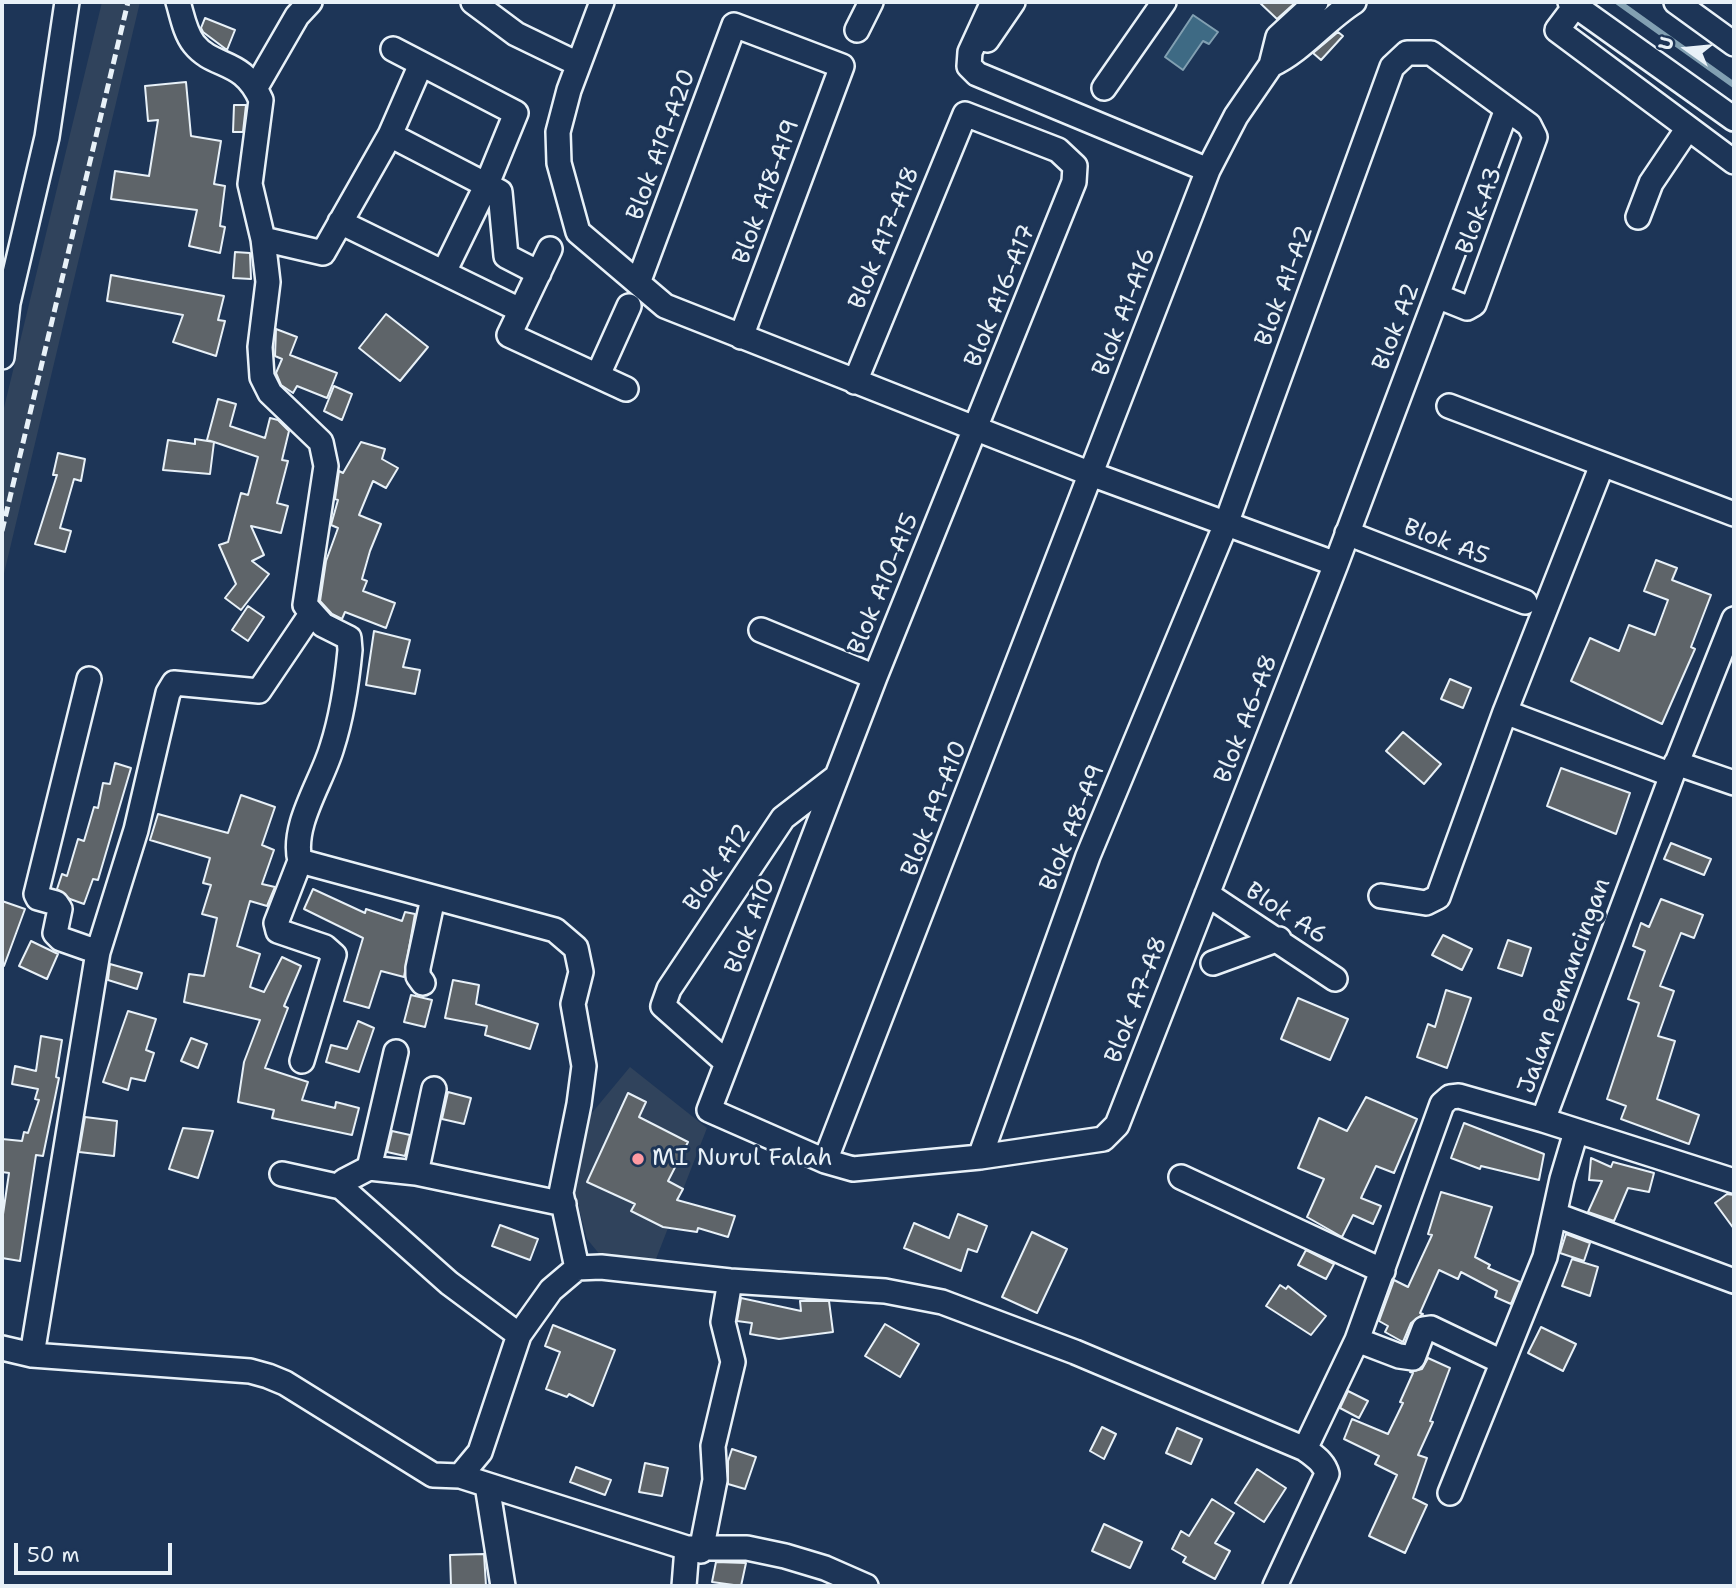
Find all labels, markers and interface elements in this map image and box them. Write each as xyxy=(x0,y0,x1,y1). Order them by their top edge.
north arrow xyxy=(1652,14,1722,84)
text: U xyxy=(1652,34,1680,53)
street label: Blok A19-A20 xyxy=(621,66,703,224)
street label: Blok A18-A19 xyxy=(727,116,807,268)
street label: Blok A17-A18 xyxy=(843,163,927,313)
street label: Blok A3 xyxy=(1451,163,1509,259)
street label: Blok A16-A17 xyxy=(959,220,1043,372)
street label: Blok A1-A2 xyxy=(1250,222,1320,350)
street label: Blok A1-A16 xyxy=(1087,244,1163,380)
street label: Blok A2 xyxy=(1367,279,1427,375)
street label: Blok A10-A15 xyxy=(843,509,925,659)
street label: Blok A5 xyxy=(1399,514,1493,572)
street label: Blok A6-A8 xyxy=(1209,651,1285,787)
street label: Blok A9-A10 xyxy=(896,737,974,881)
street label: Blok A8-A9 xyxy=(1035,760,1111,896)
street label: Blok A12 xyxy=(678,819,758,917)
street label: Blok A10 xyxy=(720,874,782,978)
street label: Jalan Pemancingan xyxy=(1513,874,1617,1098)
street label: Blok A6 xyxy=(1240,877,1332,951)
street label: Blok A7-A8 xyxy=(1100,933,1174,1067)
place label: MI Nurul Falah xyxy=(652,1145,833,1173)
marker: MI Nurul Falah xyxy=(630,1151,646,1167)
scale bar xyxy=(18,1528,175,1572)
text: 50 m xyxy=(27,1541,80,1569)

